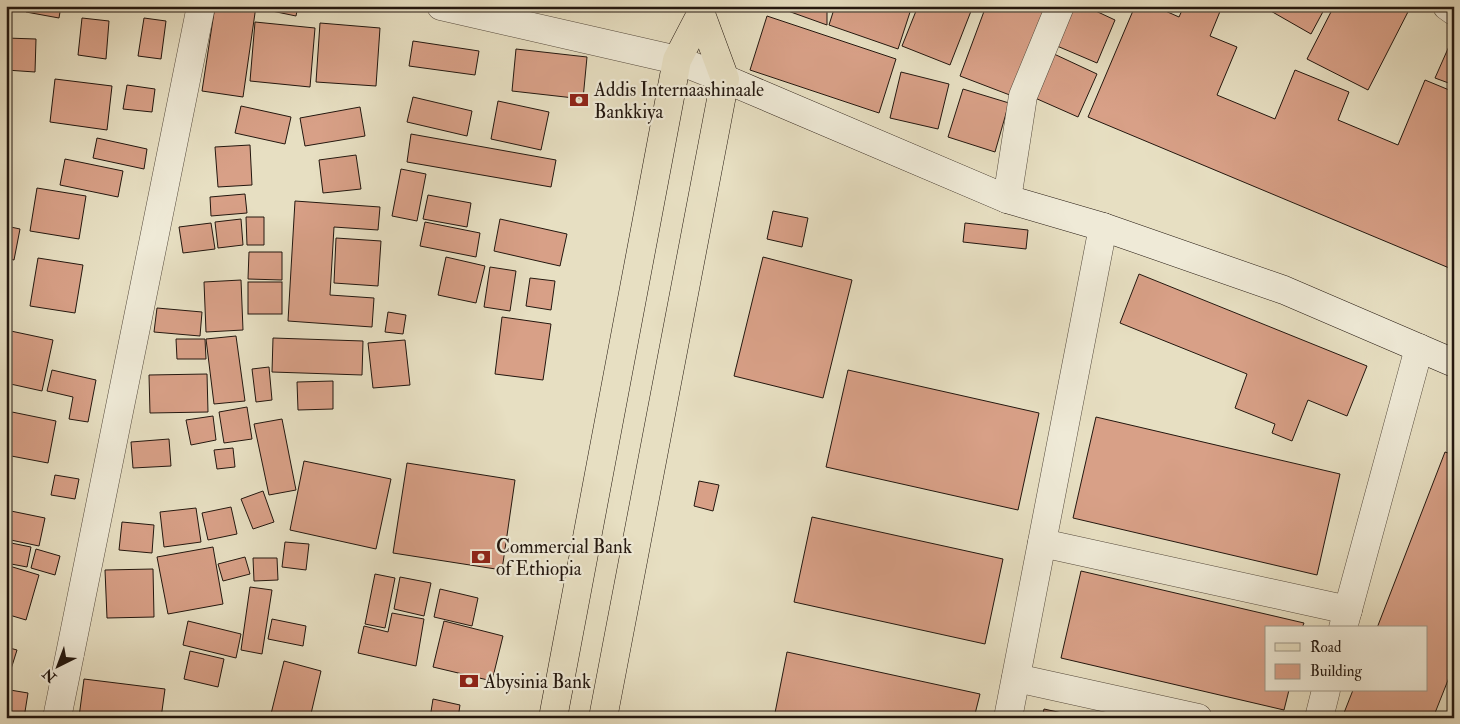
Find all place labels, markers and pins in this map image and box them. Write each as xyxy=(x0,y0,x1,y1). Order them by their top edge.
place label: Addis Internaashinaale Bankkiya xyxy=(593,78,764,124)
bank icon: Addis Internaashinaale Bankkiya xyxy=(568,89,590,111)
place label: Commercial Bank of Ethiopia xyxy=(496,535,632,582)
bank icon: Commercial Bank of Ethiopia xyxy=(470,546,492,568)
bank icon: Abysinia Bank xyxy=(458,670,480,692)
place label: Abysinia Bank xyxy=(483,670,591,694)

